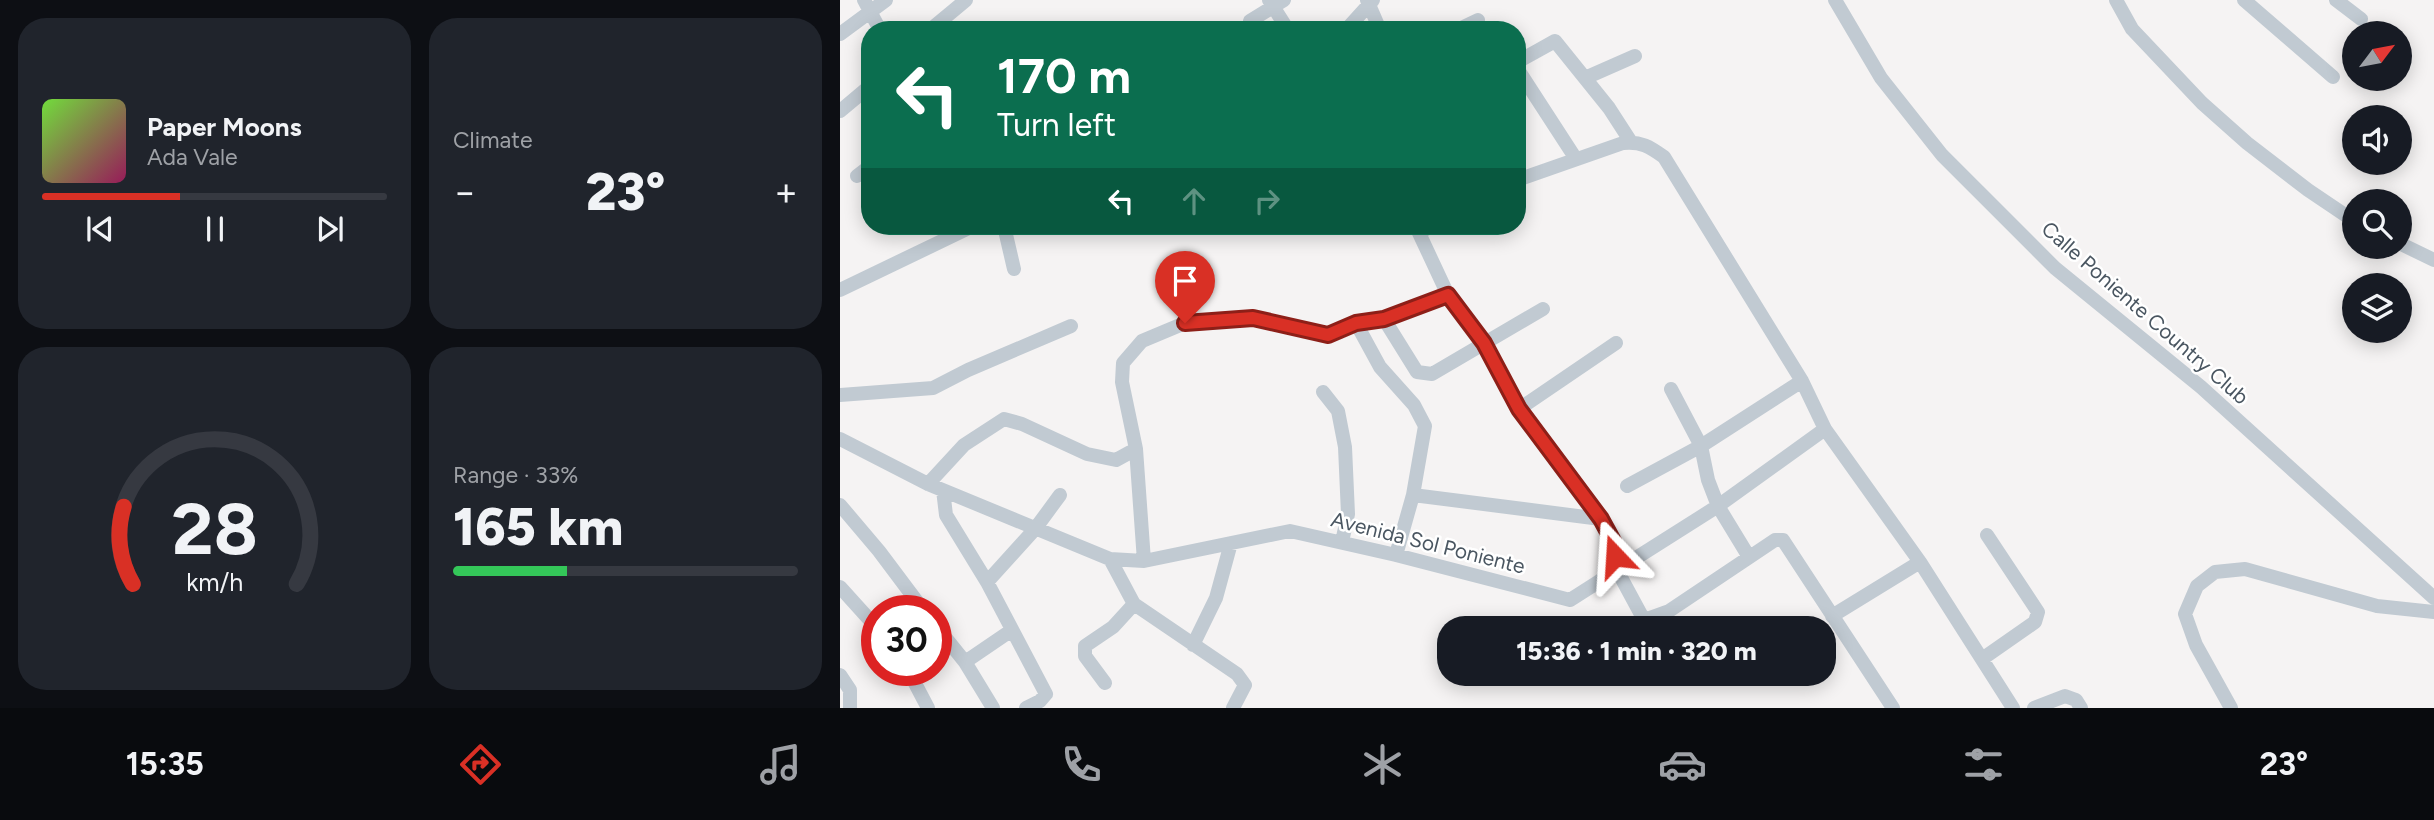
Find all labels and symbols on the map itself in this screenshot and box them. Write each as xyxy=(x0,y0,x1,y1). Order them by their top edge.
north arrow xyxy=(2342,21,2412,91)
street label: Calle Poniente Country Club xyxy=(2037,216,2254,409)
pin xyxy=(1155,251,1215,323)
street label: Avenida Sol Poniente xyxy=(1329,506,1528,579)
position arrow xyxy=(1578,519,1652,593)
speed limit sign: 30 xyxy=(861,595,952,686)

